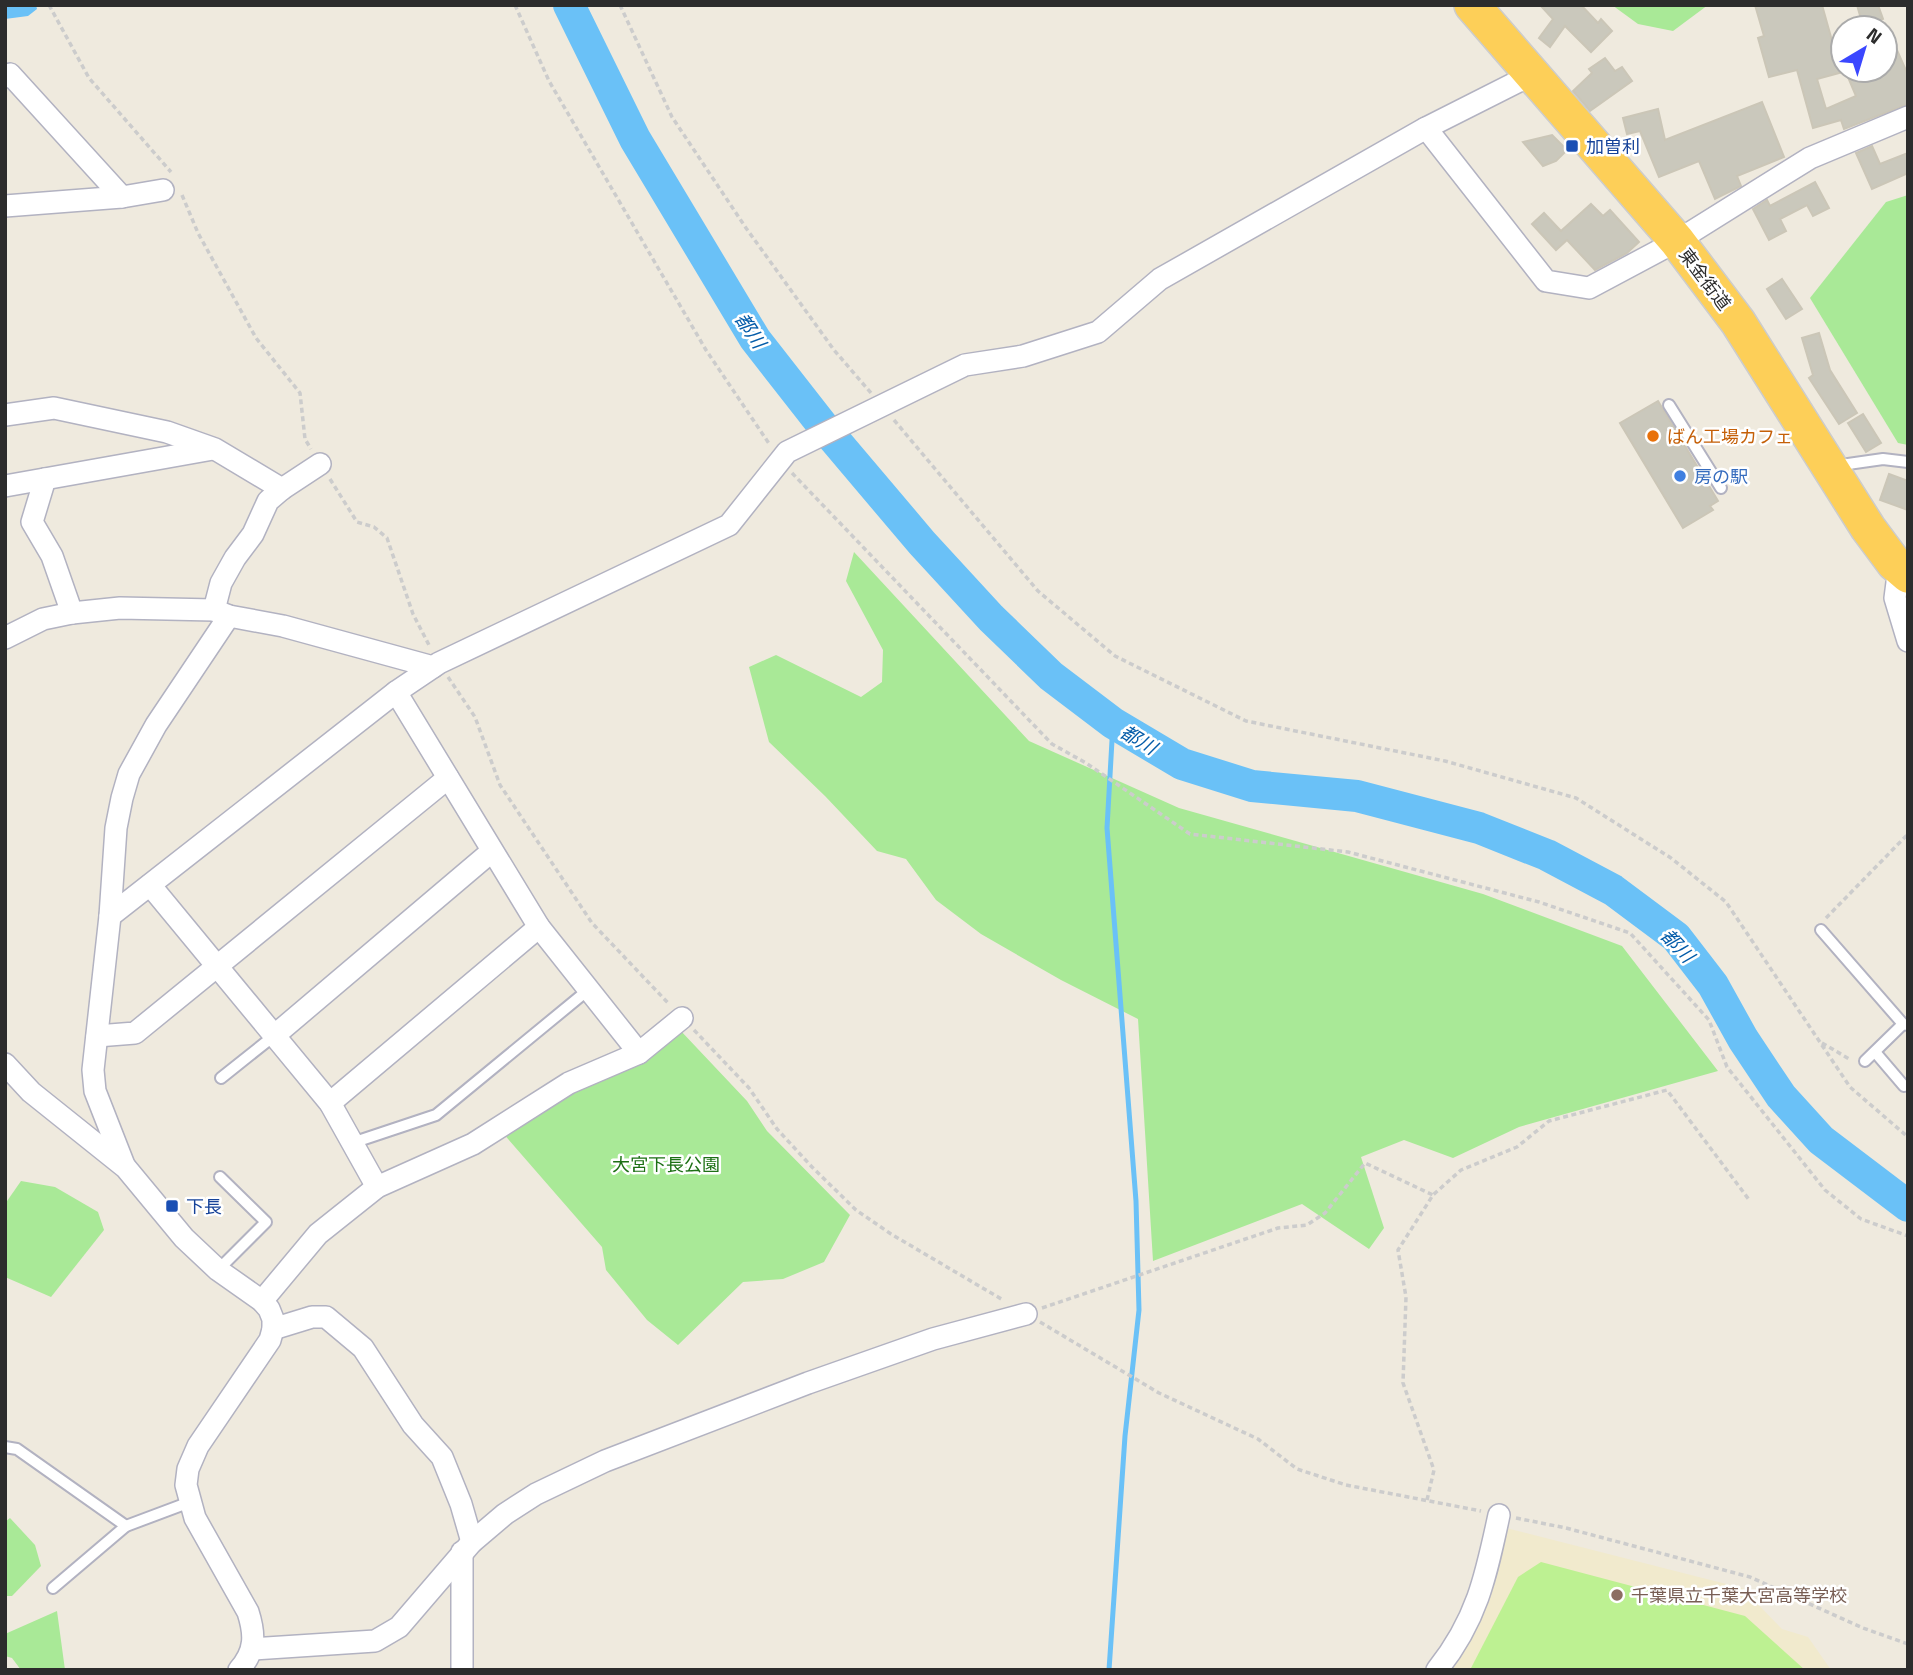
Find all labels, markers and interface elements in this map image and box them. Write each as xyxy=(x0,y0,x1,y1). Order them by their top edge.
north arrow xyxy=(1829,14,1899,84)
text: N xyxy=(1861,20,1889,51)
place label: 加曽利 xyxy=(1586,133,1640,160)
marker: 加曽利 xyxy=(1564,138,1580,154)
street label: 東金街道 xyxy=(1673,242,1737,316)
water label: 都川 xyxy=(728,306,775,356)
place label: ばん工場カフェ xyxy=(1667,423,1793,450)
marker: ばん工場カフェ xyxy=(1645,428,1661,444)
place label: 房の駅 xyxy=(1694,463,1748,490)
marker: 房の駅 xyxy=(1672,468,1688,484)
water label: 都川 xyxy=(1115,717,1164,762)
water label: 都川 xyxy=(1654,921,1703,970)
park label: 大宮下長公園 xyxy=(612,1151,720,1178)
place label: 下長 xyxy=(186,1193,222,1220)
marker: 下長 xyxy=(164,1198,180,1214)
place label: 千葉県立千葉大宮高等学校 xyxy=(1631,1582,1847,1609)
marker: 千葉県立千葉大宮高等学校 xyxy=(1609,1587,1625,1603)

